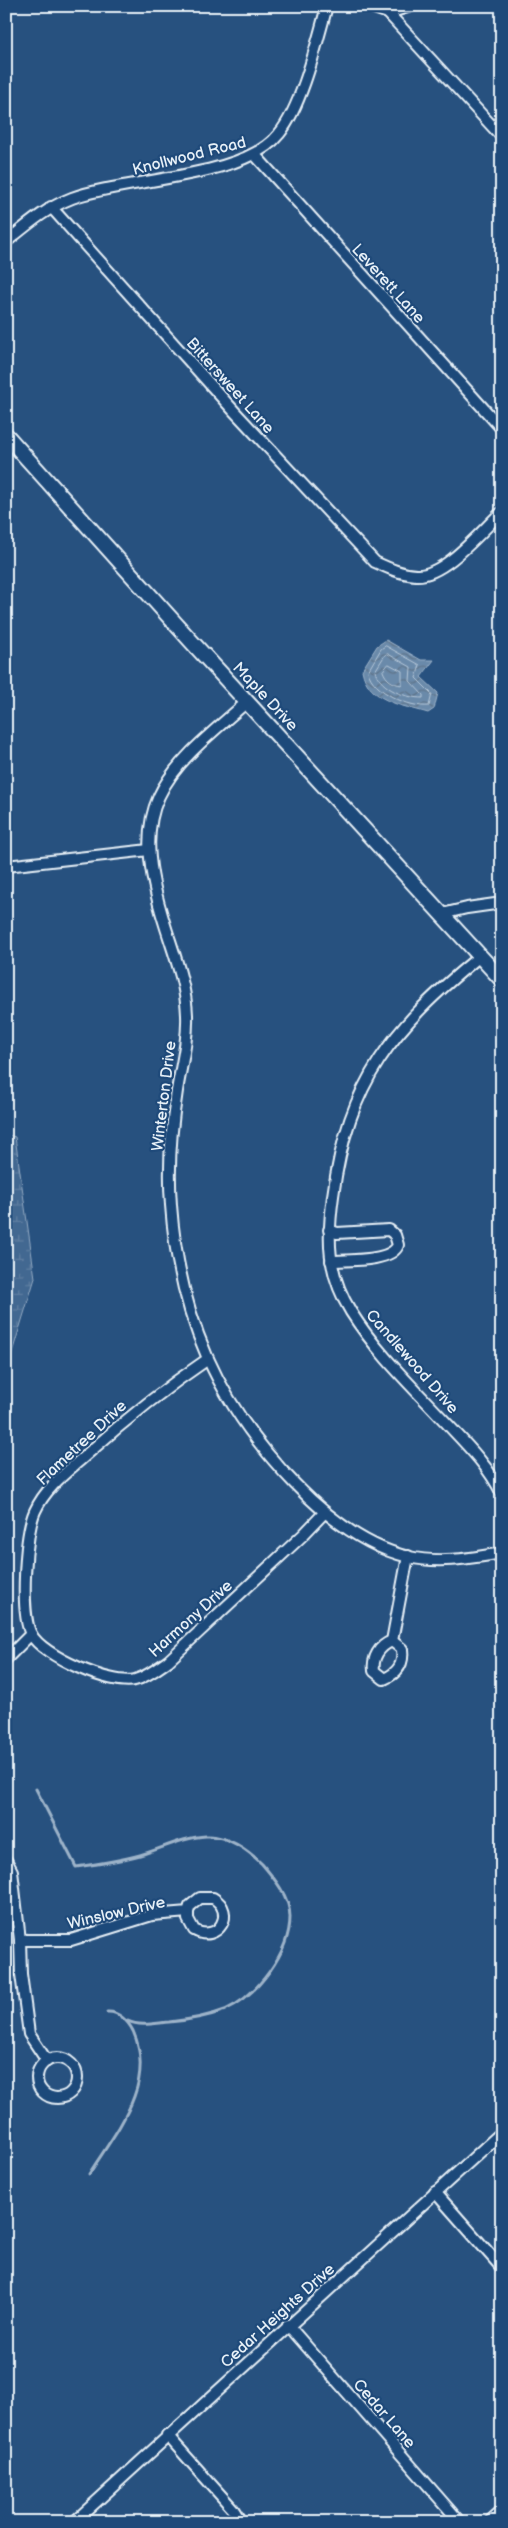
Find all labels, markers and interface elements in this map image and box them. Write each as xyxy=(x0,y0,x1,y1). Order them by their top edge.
street label: Knollwood Road xyxy=(131,133,248,180)
street label: Leverett Lane xyxy=(347,240,429,328)
street label: Bittersweet Lane xyxy=(182,334,278,438)
street label: Maple Drive xyxy=(228,659,302,736)
street label: Winterton Drive xyxy=(148,1039,181,1152)
street label: Candlewood Drive xyxy=(362,1306,462,1418)
street label: Flametree Drive xyxy=(33,1396,131,1490)
street label: Harmony Drive xyxy=(145,1576,237,1662)
street label: Winslow Drive xyxy=(66,1893,168,1934)
street label: Cedar Heights Drive xyxy=(217,2260,339,2372)
street label: Cedar Lane xyxy=(349,2375,419,2453)

